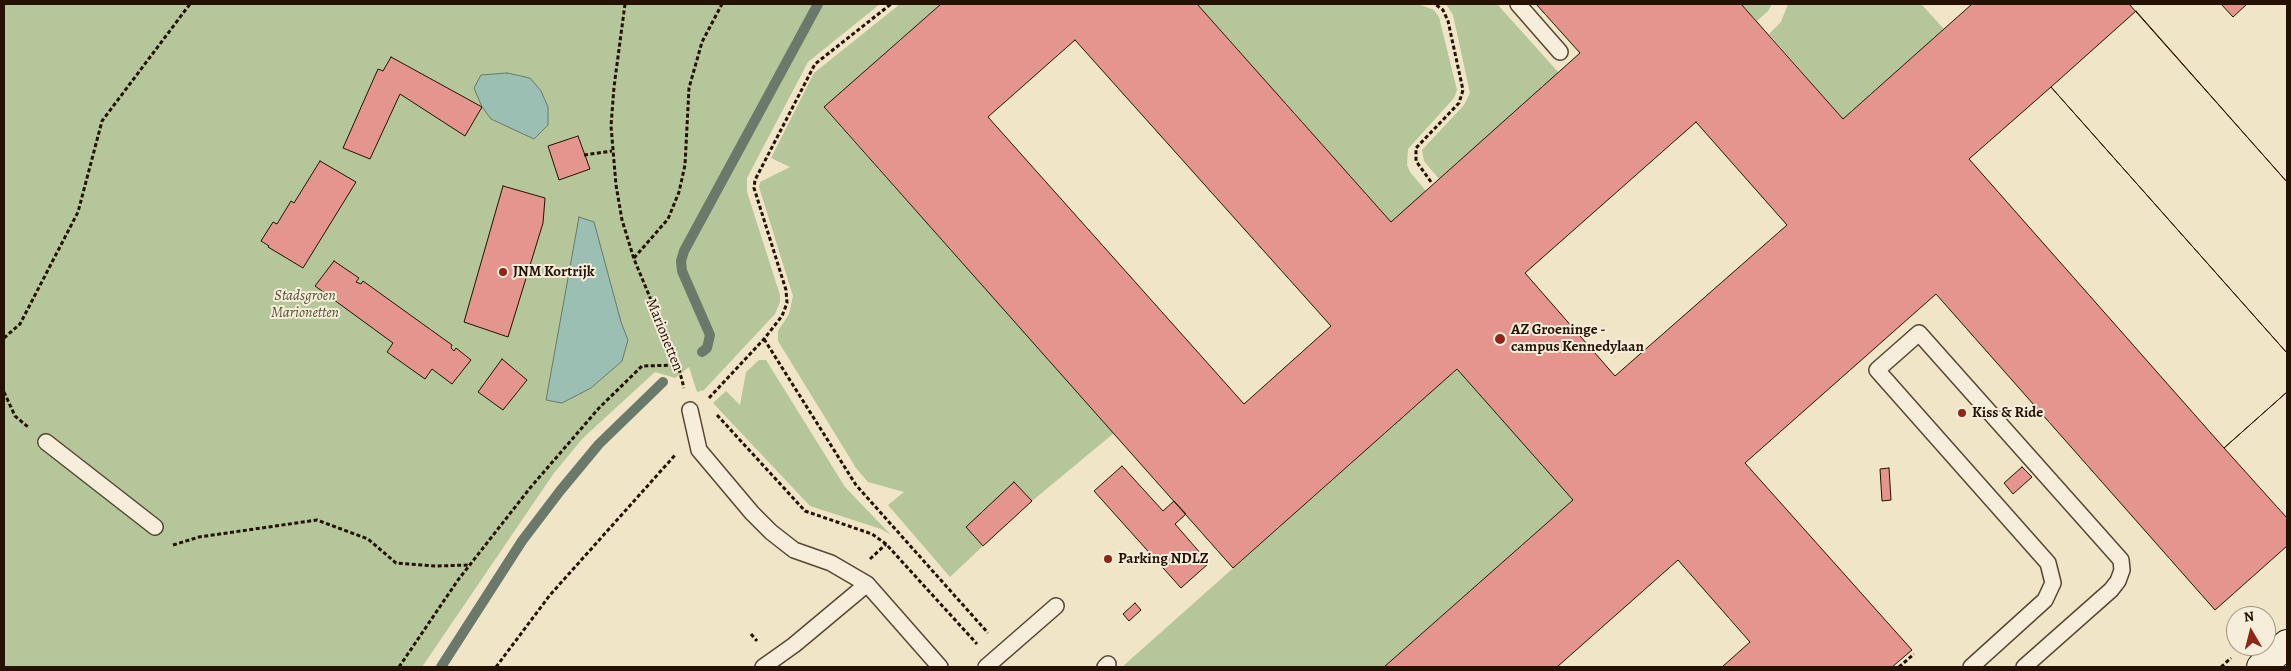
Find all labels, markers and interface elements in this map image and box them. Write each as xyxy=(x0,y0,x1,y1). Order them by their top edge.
place label: JNM Kortrijk xyxy=(513,263,595,281)
marker: JNM Kortrijk xyxy=(497,266,509,278)
park label: Stadsgroen Marionetten xyxy=(271,287,339,322)
street label: Marionetten xyxy=(641,296,687,374)
place label: AZ Groeninge - campus Kennedylaan xyxy=(1511,321,1644,356)
marker: AZ Groeninge - campus Kennedylaan xyxy=(1493,332,1507,346)
place label: Kiss & Ride xyxy=(1972,404,2043,422)
marker: Kiss & Ride xyxy=(1956,407,1968,419)
place label: Parking NDLZ xyxy=(1118,550,1208,568)
marker: Parking NDLZ xyxy=(1102,553,1114,565)
north arrow xyxy=(2226,606,2276,656)
text: N xyxy=(2243,607,2255,627)

